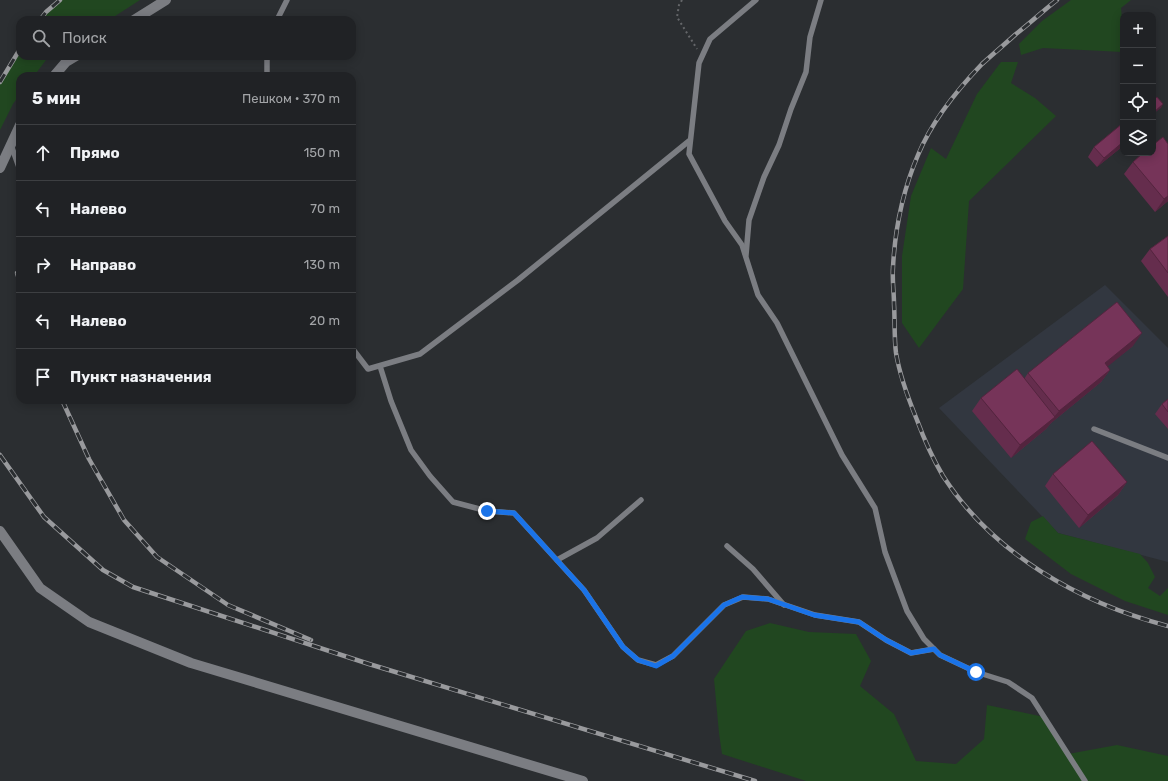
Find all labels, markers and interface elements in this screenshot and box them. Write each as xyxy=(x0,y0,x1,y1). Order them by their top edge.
map controls xyxy=(1120,12,1156,156)
button: + xyxy=(1120,12,1156,48)
search box xyxy=(16,16,356,60)
icon: search xyxy=(30,27,52,49)
text: Поиск xyxy=(62,29,107,47)
button: − xyxy=(1120,48,1156,84)
button: locate xyxy=(1120,84,1156,120)
text: 5 мин xyxy=(32,88,81,108)
text: Пешком · 370 m xyxy=(242,91,340,106)
button: layers xyxy=(1120,120,1156,156)
icon: ahead xyxy=(32,142,54,164)
text: Прямо xyxy=(70,144,120,162)
text: 150 m xyxy=(304,145,340,160)
icon: left xyxy=(32,198,54,220)
text: Налево xyxy=(70,200,127,218)
text: 70 m xyxy=(310,201,340,216)
icon: right xyxy=(32,254,54,276)
text: Направо xyxy=(70,256,136,274)
text: 130 m xyxy=(304,257,340,272)
icon: left xyxy=(32,310,54,332)
text: Налево xyxy=(70,312,127,330)
text: 20 m xyxy=(309,313,340,328)
icon: arrive xyxy=(32,366,54,388)
text: Пункт назначения xyxy=(70,368,212,386)
route end xyxy=(478,502,496,520)
route start xyxy=(967,663,985,681)

